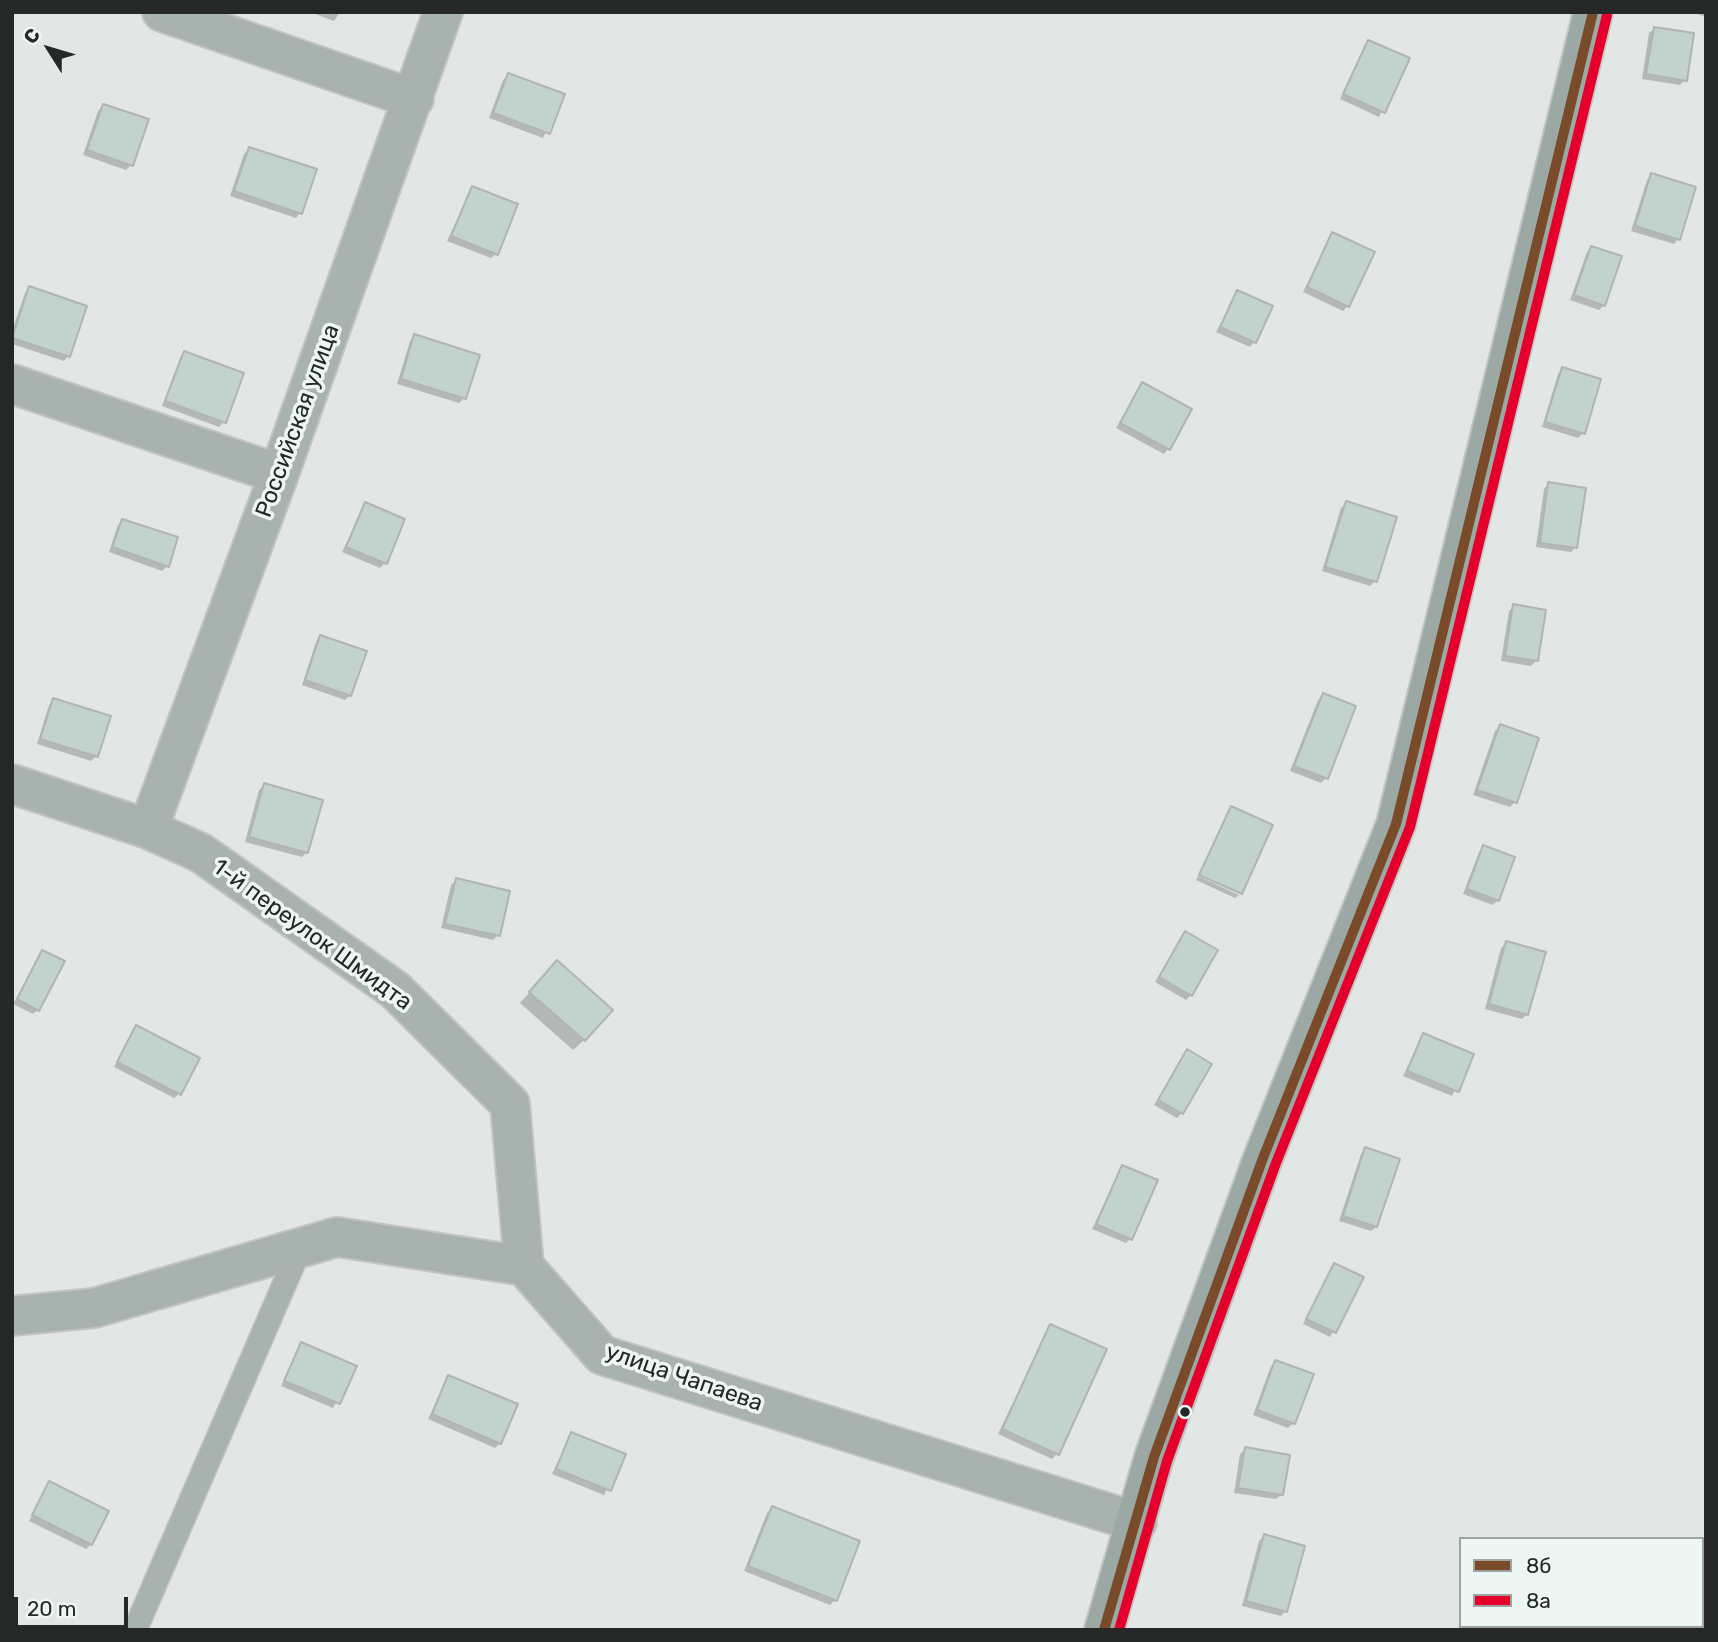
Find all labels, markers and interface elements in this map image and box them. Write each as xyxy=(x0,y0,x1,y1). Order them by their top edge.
north arrow xyxy=(14,14,84,84)
text: С xyxy=(19,24,45,48)
street label: Российская улица xyxy=(250,321,346,521)
street label: 1-й переулок Шмидта xyxy=(207,853,417,1017)
street label: улица Чапаева xyxy=(602,1338,766,1418)
unlabelled marker xyxy=(1178,1405,1192,1419)
legend xyxy=(1459,1537,1704,1628)
text: 8б xyxy=(1526,1553,1552,1578)
scale bar xyxy=(18,1582,131,1626)
text: 8а xyxy=(1526,1588,1551,1613)
text: 20 m xyxy=(27,1596,76,1621)

